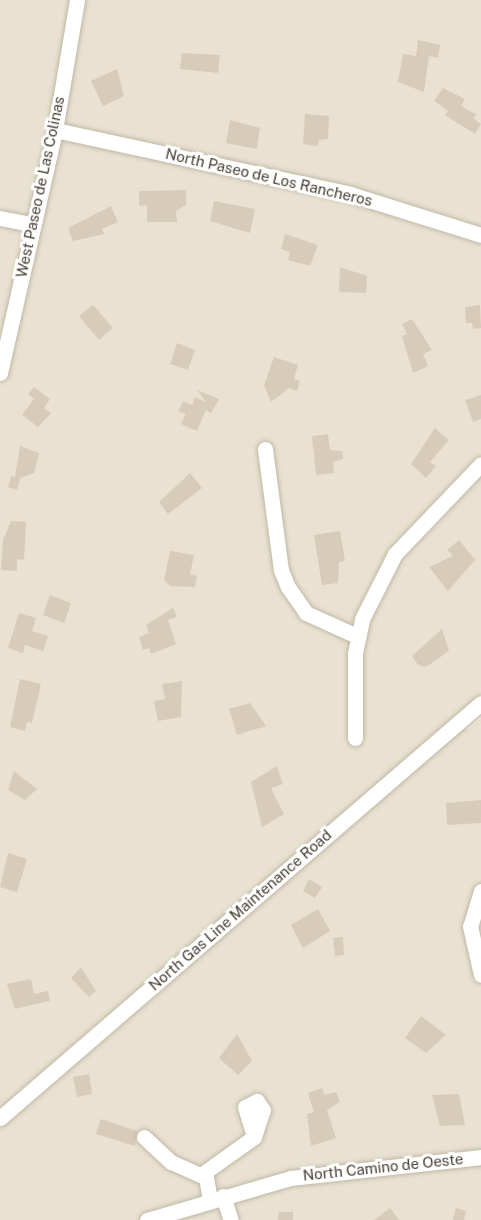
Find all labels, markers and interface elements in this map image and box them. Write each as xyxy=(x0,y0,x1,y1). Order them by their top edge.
street label: West Paseo de Las Colinas xyxy=(12,95,68,279)
street label: North Paseo de Los Rancheros xyxy=(164,144,374,210)
street label: North Gas Line Maintenance Road xyxy=(145,826,335,994)
street label: North Camino de Oeste xyxy=(302,1150,464,1184)

